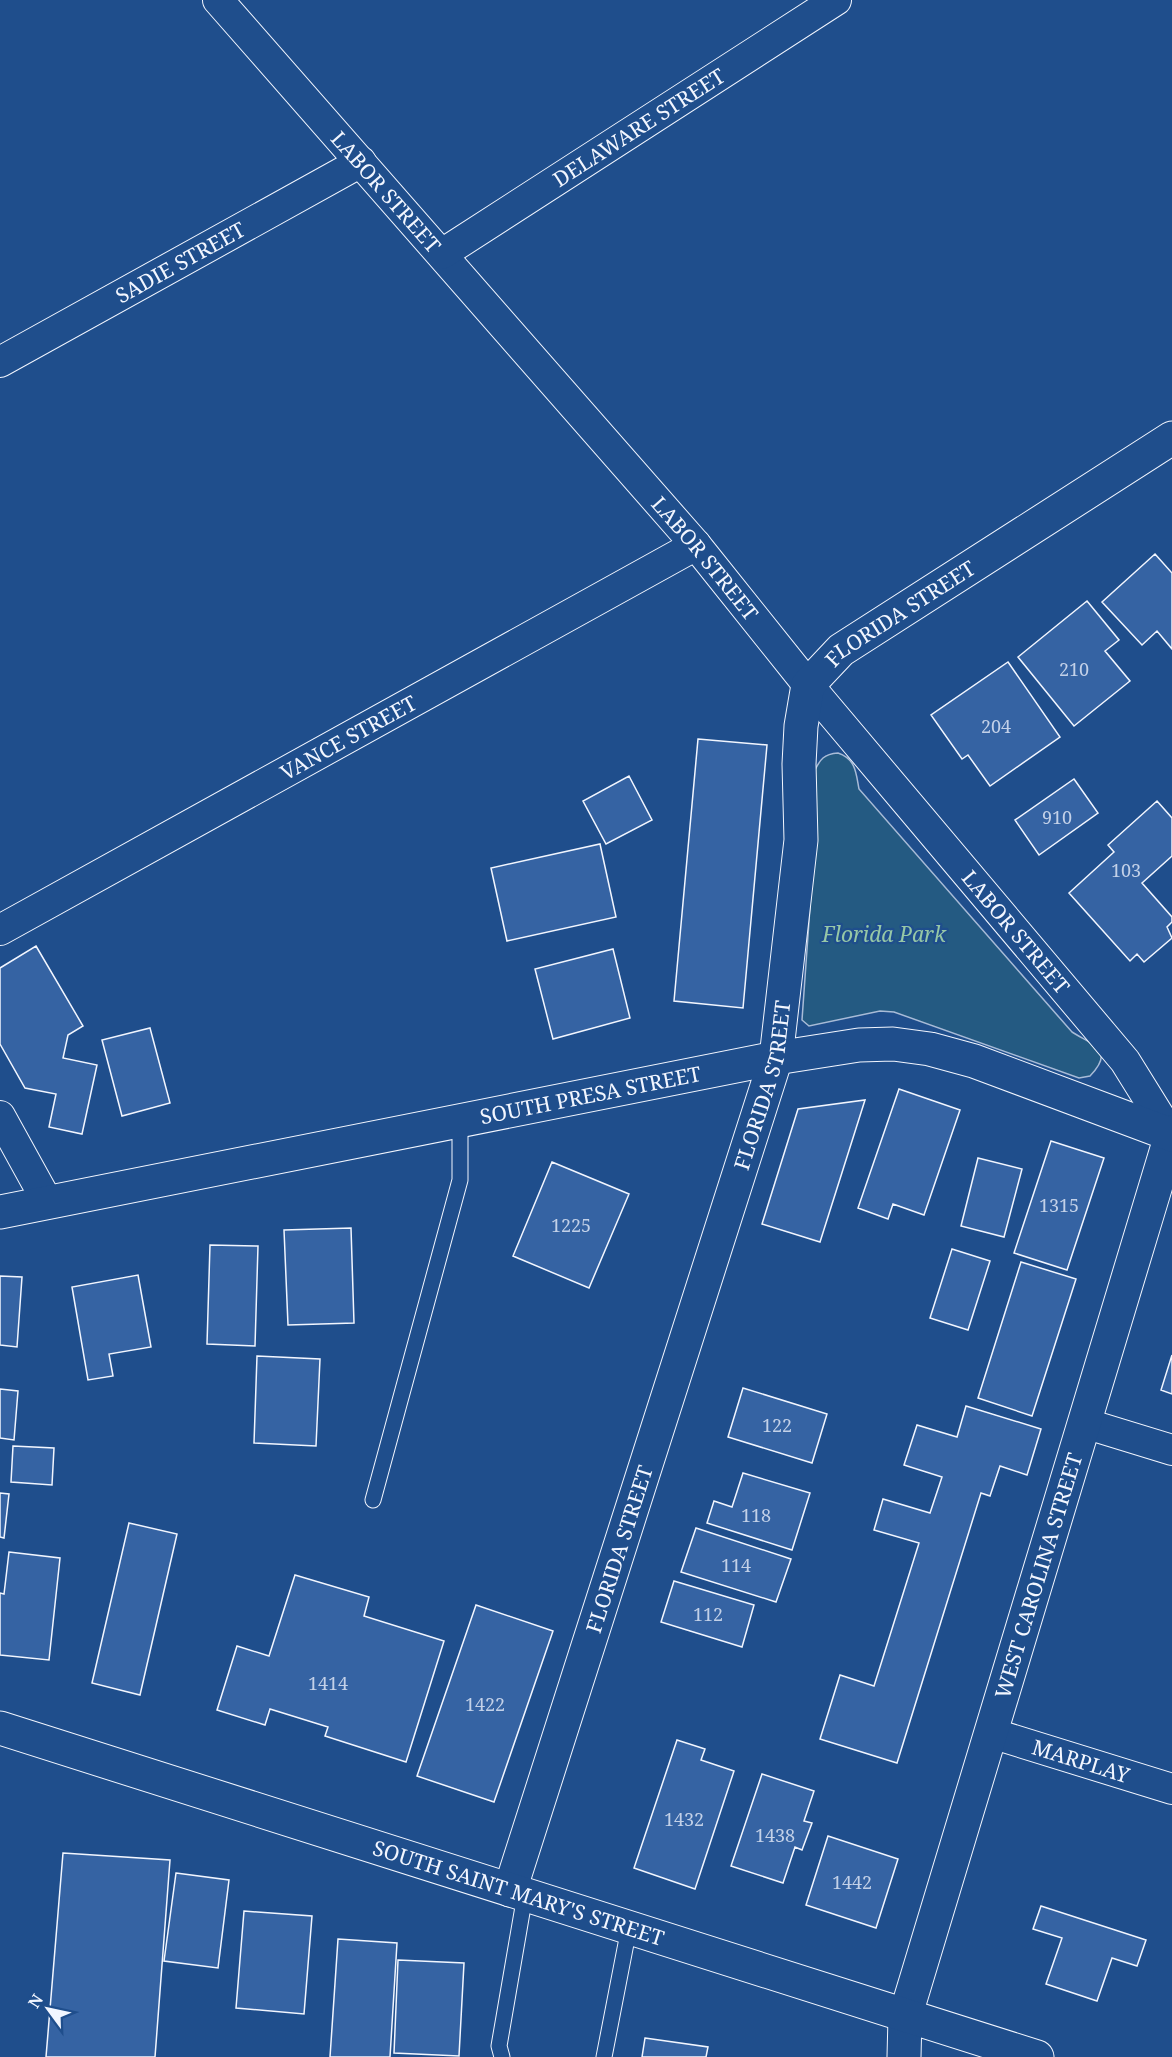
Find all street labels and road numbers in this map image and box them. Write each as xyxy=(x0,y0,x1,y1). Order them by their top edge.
street label: DELAWARE STREET xyxy=(547,61,730,193)
street label: LABOR STREET xyxy=(325,125,447,259)
street label: SADIE STREET xyxy=(110,215,250,309)
street label: LABOR STREET xyxy=(646,490,765,626)
street label: FLORIDA STREET xyxy=(819,554,980,673)
street label: VANCE STREET xyxy=(275,688,421,786)
street label: LABOR STREET xyxy=(956,864,1076,999)
street label: FLORIDA STREET xyxy=(727,999,797,1173)
street label: SOUTH PRESA STREET xyxy=(478,1059,704,1130)
street label: WEST CAROLINA STREET xyxy=(988,1449,1088,1702)
street label: FLORIDA STREET xyxy=(579,1462,659,1636)
street label: MARPLAY xyxy=(1029,1733,1134,1789)
street label: SOUTH SAINT MARY'S STREET xyxy=(369,1833,668,1952)

